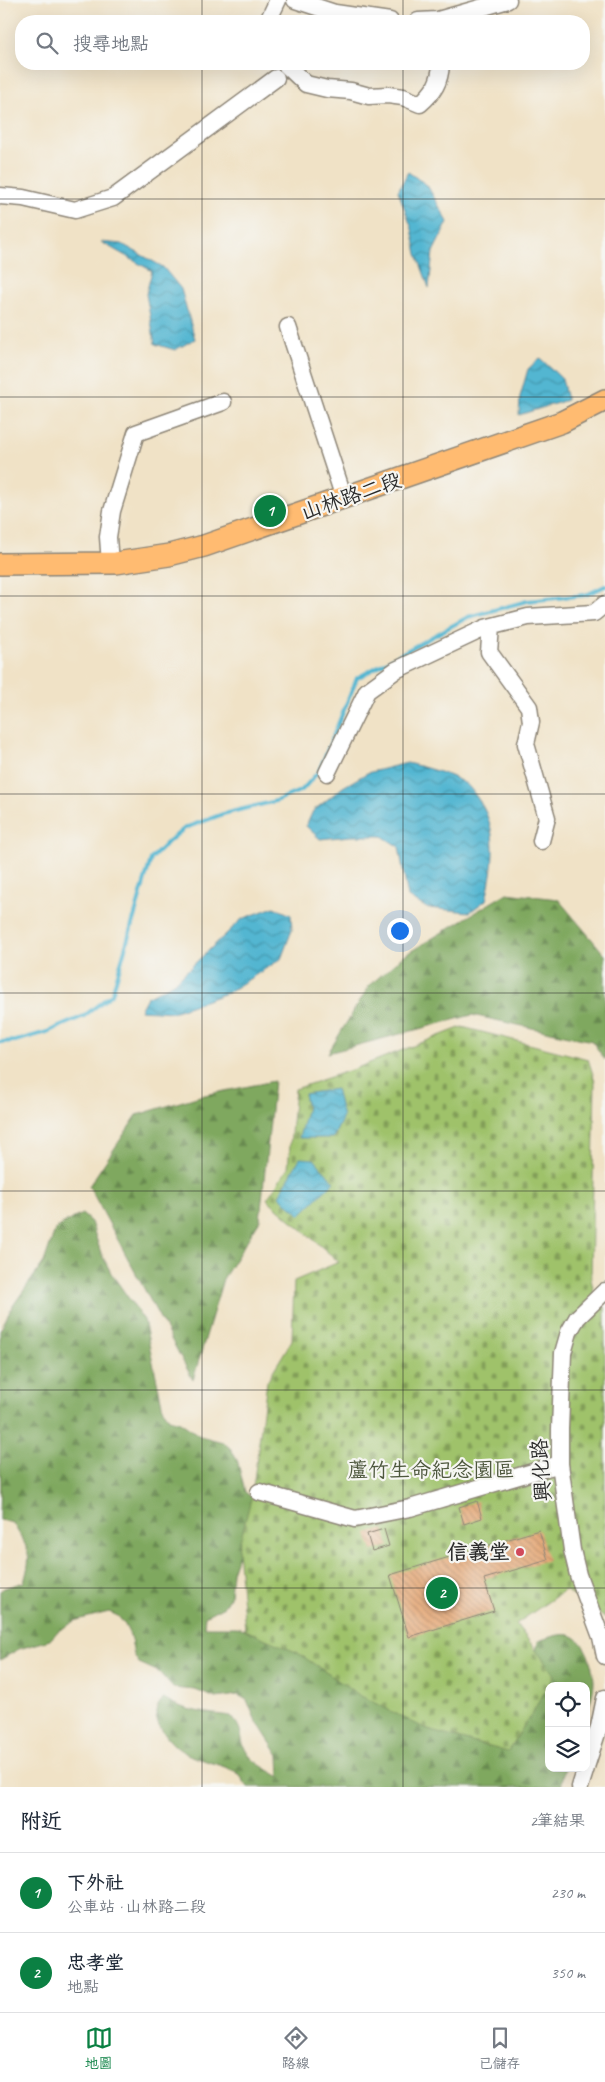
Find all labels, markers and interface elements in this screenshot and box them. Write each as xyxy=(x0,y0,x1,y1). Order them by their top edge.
search box xyxy=(15,15,590,70)
icon: search xyxy=(33,29,61,57)
text: 搜尋地點 xyxy=(73,32,149,56)
street label: 山林路二段 xyxy=(297,467,405,525)
pin: 1 xyxy=(254,492,286,530)
your location xyxy=(387,918,413,944)
street label: 興化路 xyxy=(526,1438,556,1502)
park label: 蘆竹生命紀念園區 xyxy=(347,1457,515,1483)
place label: 信義堂 xyxy=(447,1539,510,1565)
marker: 信義堂 xyxy=(514,1546,526,1558)
pin: 2 xyxy=(426,1574,458,1612)
map controls xyxy=(545,1682,590,1772)
button: locate xyxy=(545,1682,590,1727)
button: layers xyxy=(545,1727,590,1772)
text: 附近 xyxy=(20,1808,62,1834)
text: 2筆結果 xyxy=(530,1811,585,1831)
text: 下外社 xyxy=(67,1871,124,1895)
text: 1 xyxy=(32,1883,40,1903)
text: 230 m xyxy=(551,1883,585,1903)
text: 公車站 · 山林路二段 xyxy=(67,1897,206,1917)
text: 忠孝堂 xyxy=(67,1951,124,1975)
text: 2 xyxy=(32,1963,40,1983)
text: 350 m xyxy=(551,1963,585,1983)
text: 地點 xyxy=(67,1977,99,1997)
tab: 地圖 xyxy=(85,2024,113,2072)
tab: 路線 xyxy=(282,2024,310,2072)
tab: 已儲存 xyxy=(479,2024,521,2072)

